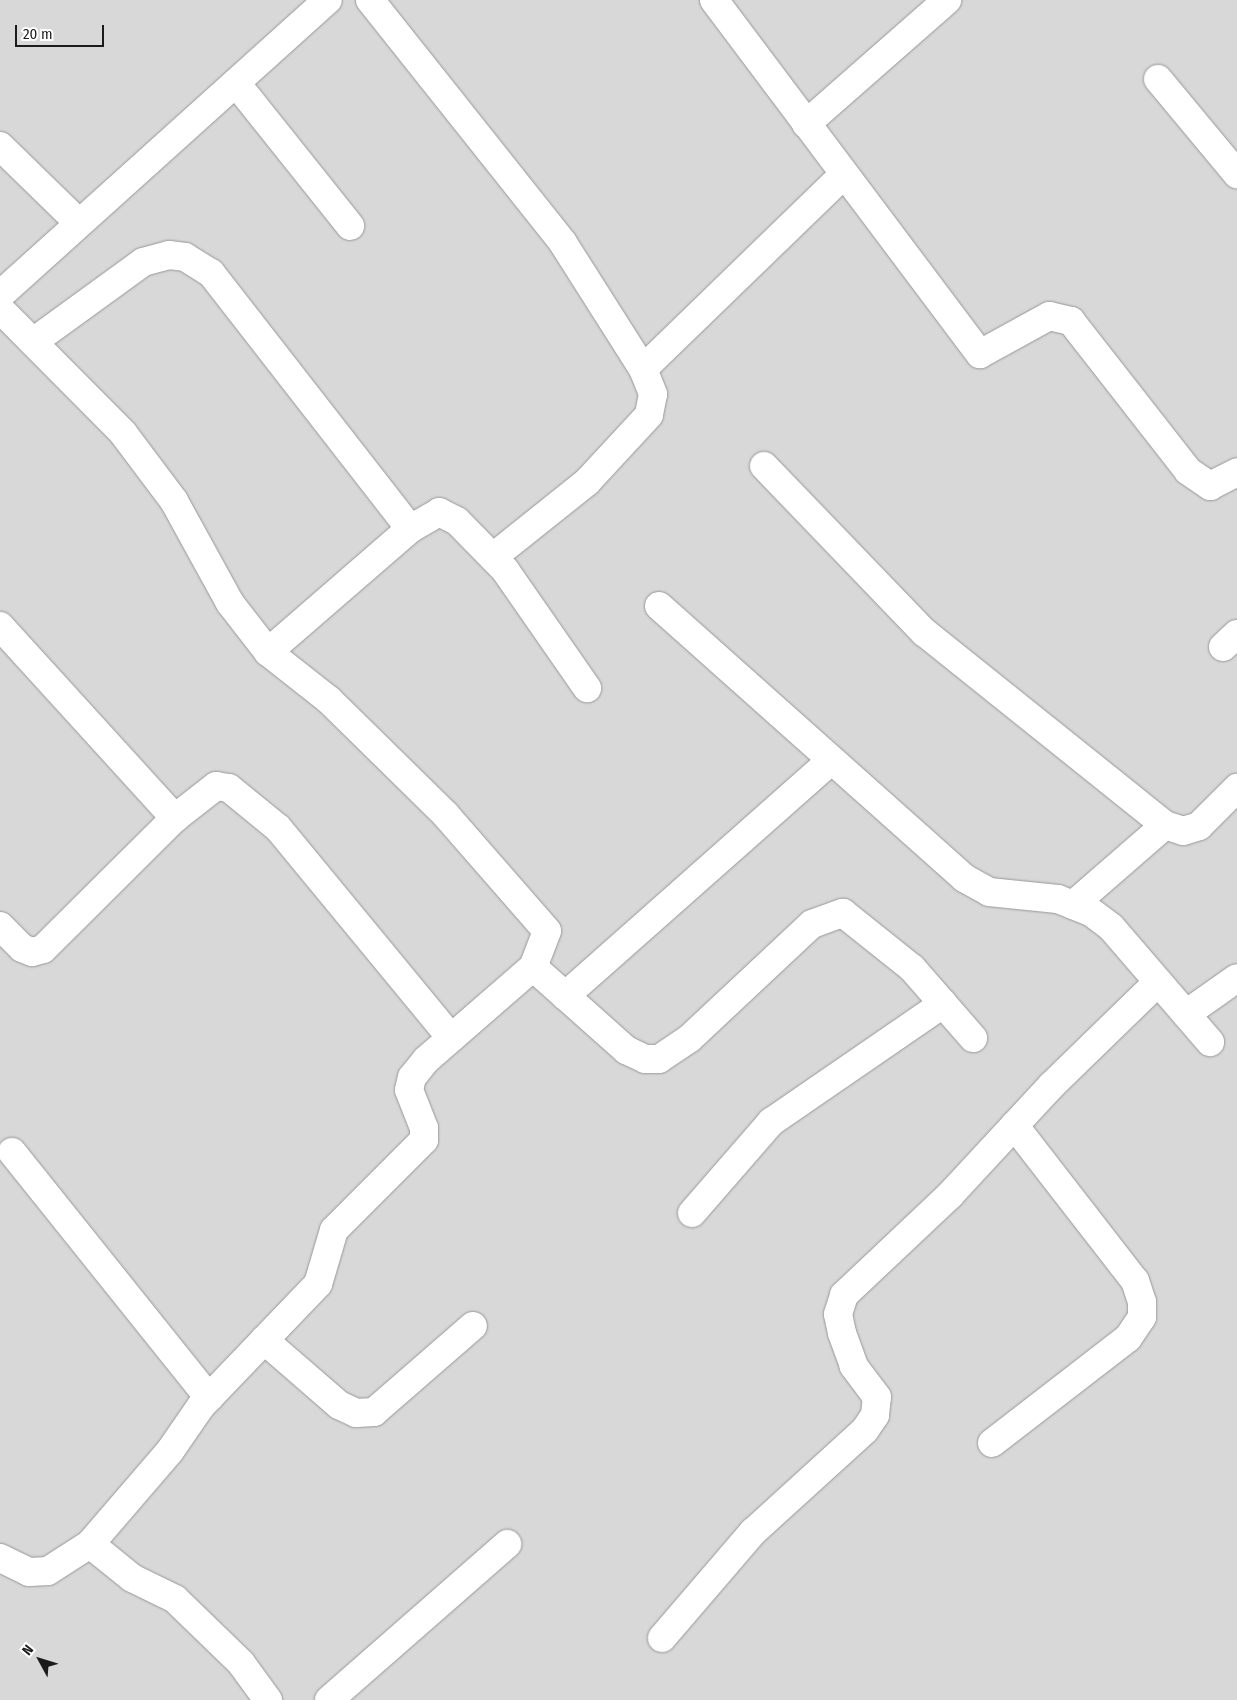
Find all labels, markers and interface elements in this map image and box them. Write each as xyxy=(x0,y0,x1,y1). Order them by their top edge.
scale bar xyxy=(18,15,106,47)
text: 20 m xyxy=(23,25,53,43)
north arrow xyxy=(15,1635,65,1685)
text: N xyxy=(19,1642,37,1659)

